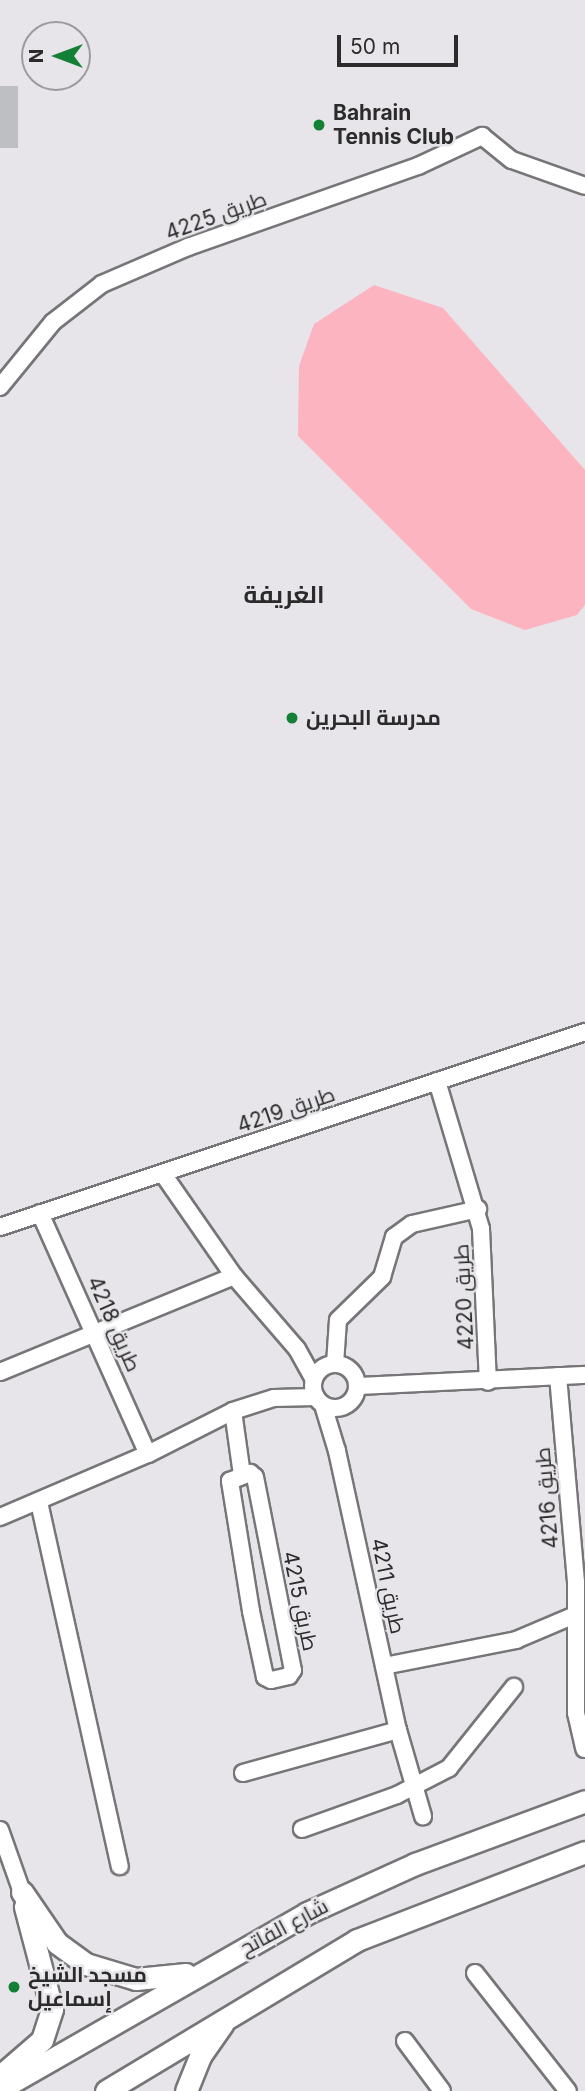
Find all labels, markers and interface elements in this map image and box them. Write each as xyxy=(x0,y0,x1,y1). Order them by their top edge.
north arrow xyxy=(21,21,91,91)
scale bar xyxy=(340,21,461,65)
text: 50 m xyxy=(350,34,400,59)
text: N xyxy=(25,49,48,63)
place label: Bahrain Tennis Club xyxy=(333,100,454,150)
marker: Bahrain Tennis Club xyxy=(311,117,327,133)
street label: طريق 4225 xyxy=(162,186,270,246)
district label: الغريفة xyxy=(244,581,324,609)
place label: مدرسة البحرين xyxy=(306,705,441,731)
marker: مدرسة البحرين xyxy=(284,710,300,726)
street label: طريق 4219 xyxy=(234,1082,338,1138)
street label: طريق 4220 xyxy=(449,1243,479,1351)
street label: طريق 4218 xyxy=(82,1272,146,1376)
street label: طريق 4216 xyxy=(530,1446,564,1550)
street label: طريق 4211 xyxy=(366,1536,410,1636)
street label: طريق 4215 xyxy=(277,1549,323,1653)
street label: شارع الفاتح xyxy=(236,1893,332,1961)
place label: مسجد الشيخ إسماعيل xyxy=(28,1962,147,2012)
marker: مسجد الشيخ إسماعيل xyxy=(6,1979,22,1995)

